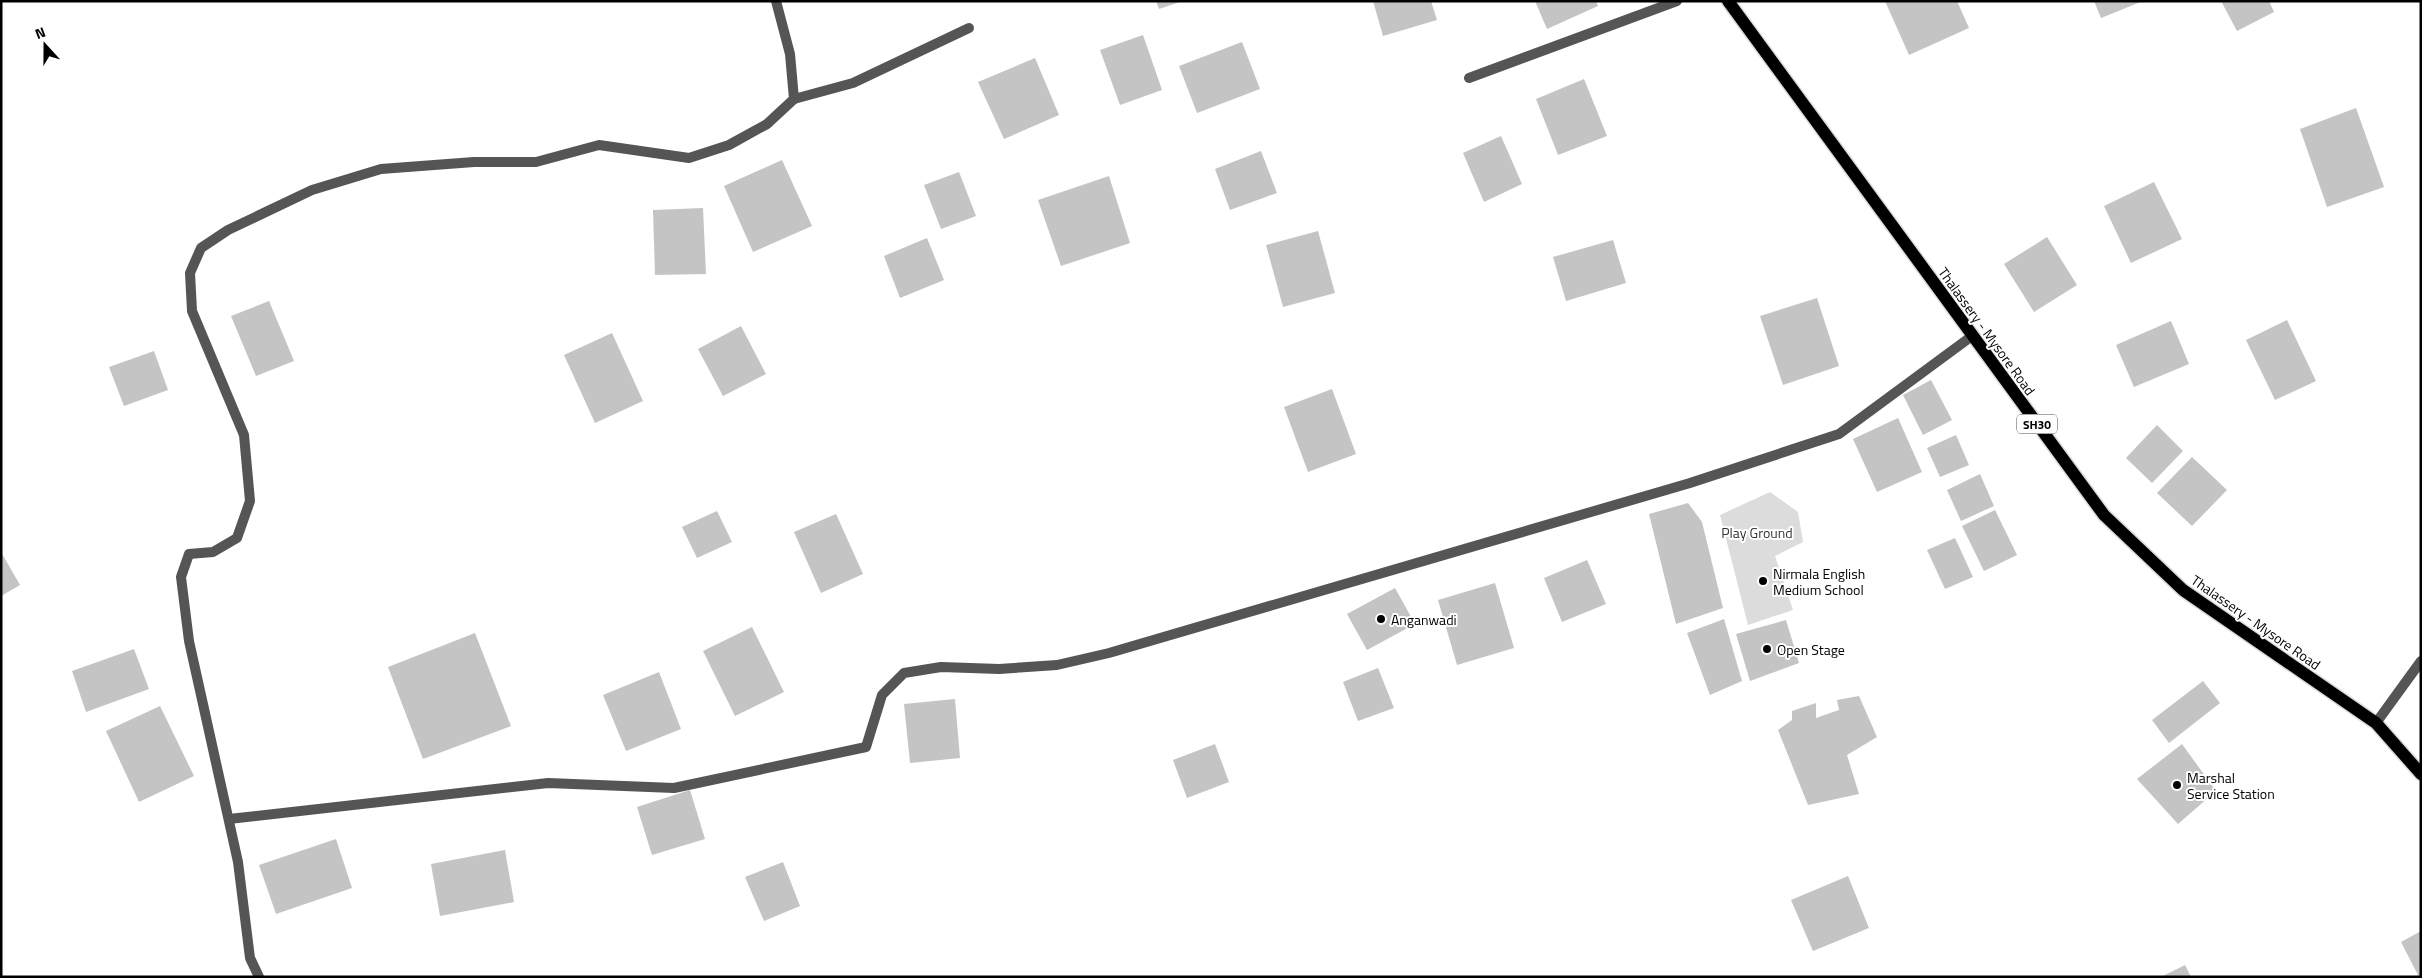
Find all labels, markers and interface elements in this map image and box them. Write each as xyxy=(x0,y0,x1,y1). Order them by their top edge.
north arrow xyxy=(20,20,70,70)
text: N xyxy=(32,21,48,44)
street label: Thalassery - Mysore Road xyxy=(1933,263,2041,399)
road number: SH30 xyxy=(2017,414,2057,434)
park label: Play Ground xyxy=(1721,522,1793,543)
place label: Nirmala English Medium School xyxy=(1773,563,1865,600)
street label: Thalassery - Mysore Road xyxy=(2187,569,2325,675)
marker: Nirmala English Medium School xyxy=(1757,575,1769,587)
place label: Anganwadi xyxy=(1391,609,1457,630)
marker: Anganwadi xyxy=(1375,613,1387,625)
place label: Open Stage xyxy=(1777,639,1845,660)
marker: Open Stage xyxy=(1761,643,1773,655)
place label: Marshal Service Station xyxy=(2187,767,2275,804)
marker: Marshal Service Station xyxy=(2171,779,2183,791)

